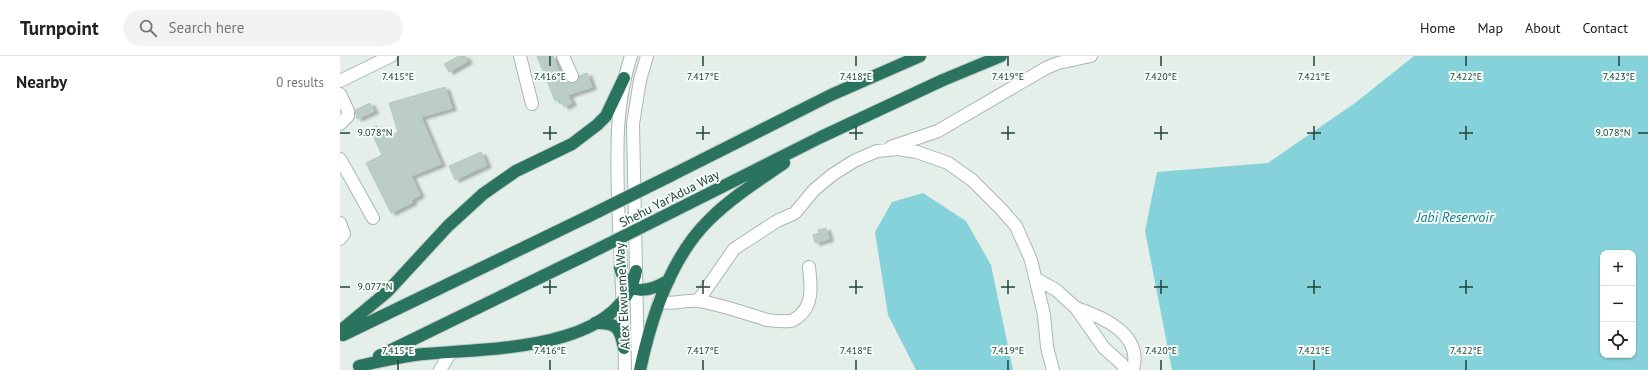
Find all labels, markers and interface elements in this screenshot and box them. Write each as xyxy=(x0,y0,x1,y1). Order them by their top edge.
search box xyxy=(123,10,403,46)
text: Turnpoint xyxy=(20,16,99,40)
icon: search xyxy=(137,17,159,39)
text: Search here xyxy=(169,18,244,37)
text: Home xyxy=(1420,19,1455,37)
text: Map xyxy=(1477,19,1503,37)
text: About xyxy=(1525,19,1561,37)
text: Contact xyxy=(1583,19,1628,37)
text: 7.415°E xyxy=(382,70,414,83)
text: 7.416°E xyxy=(534,70,566,83)
text: 7.417°E xyxy=(687,70,719,83)
text: 7.418°E xyxy=(840,70,872,83)
text: 7.419°E xyxy=(992,70,1024,83)
text: 7.420°E xyxy=(1145,70,1177,83)
text: 7.421°E xyxy=(1298,70,1330,83)
text: 7.422°E xyxy=(1450,70,1482,83)
text: 7.423°E xyxy=(1603,70,1635,83)
text: Nearby xyxy=(16,71,67,93)
text: 0 results xyxy=(276,74,324,91)
text: 9.078°N xyxy=(358,126,392,139)
text: 9.078°N xyxy=(1596,126,1630,139)
street label: Shehu Yar'Adua Way xyxy=(616,166,722,231)
water label: Jabi Reservoir xyxy=(1415,208,1495,226)
street label: Alex Ekwueme Way xyxy=(611,242,634,350)
map controls xyxy=(1600,250,1636,358)
button: + xyxy=(1600,250,1636,286)
text: 9.077°N xyxy=(358,280,392,293)
button: − xyxy=(1600,286,1636,322)
button: locate xyxy=(1600,322,1636,358)
text: 7.415°E xyxy=(382,344,414,357)
text: 7.416°E xyxy=(534,344,566,357)
text: 7.417°E xyxy=(687,344,719,357)
text: 7.418°E xyxy=(840,344,872,357)
text: 7.419°E xyxy=(992,344,1024,357)
text: 7.420°E xyxy=(1145,344,1177,357)
text: 7.421°E xyxy=(1298,344,1330,357)
text: 7.422°E xyxy=(1450,344,1482,357)

